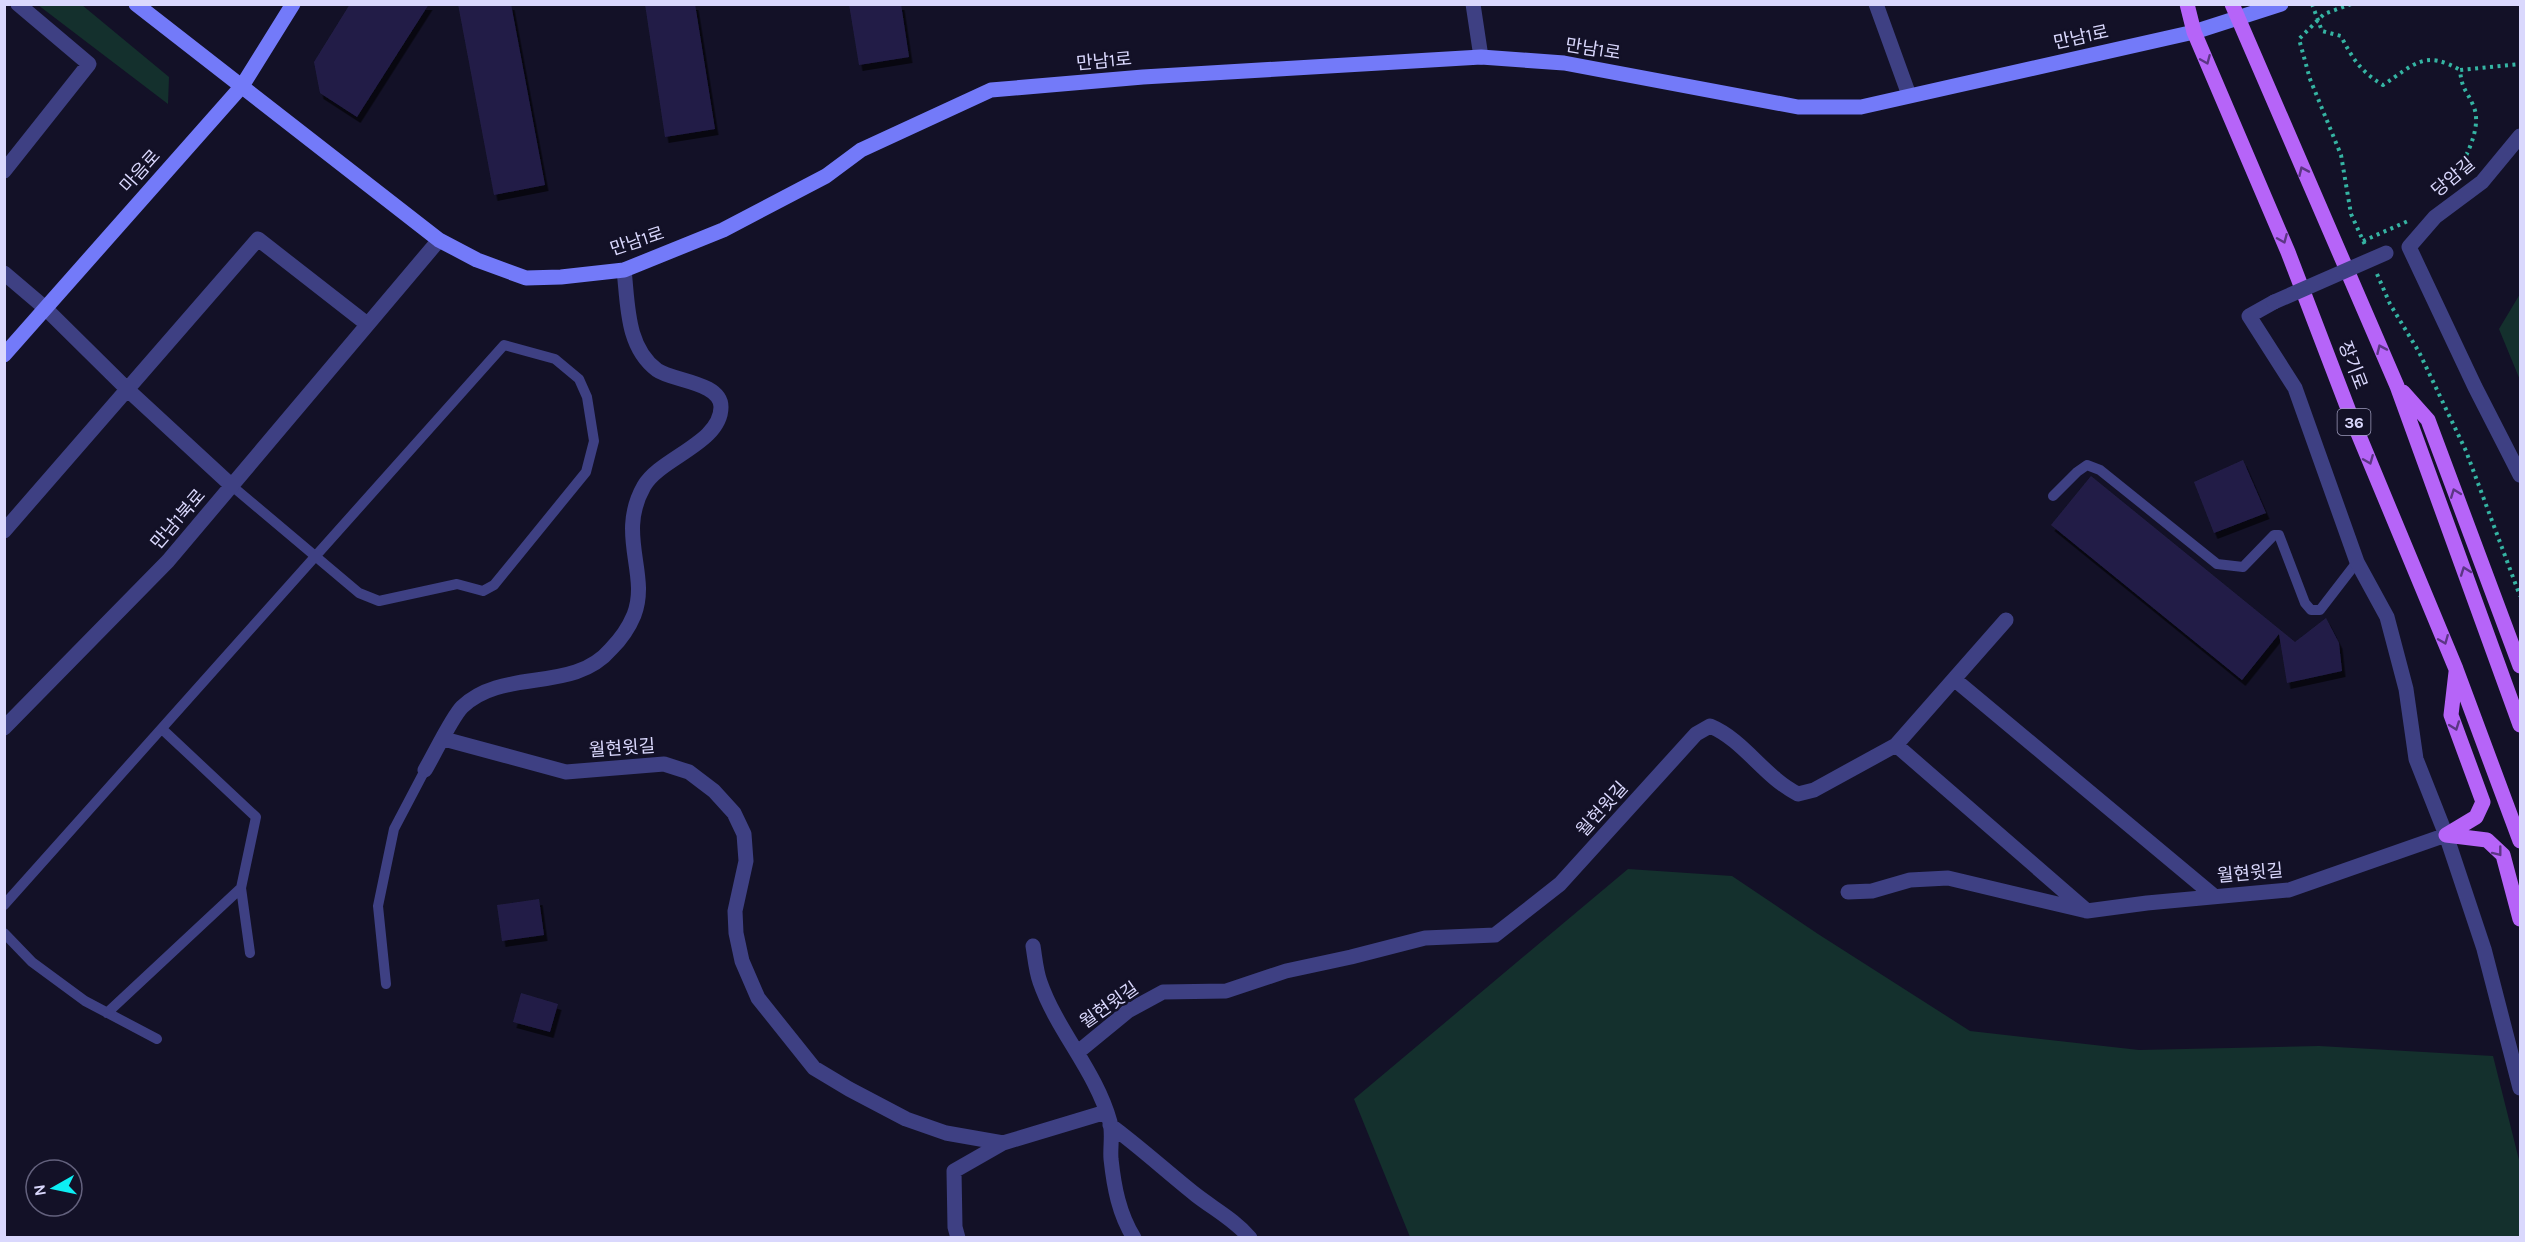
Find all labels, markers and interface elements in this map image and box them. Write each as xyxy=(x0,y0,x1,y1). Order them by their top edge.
street label: 만남1로 xyxy=(2052,20,2110,54)
street label: 만남1로 xyxy=(1564,34,1622,64)
street label: 만남1로 xyxy=(1075,48,1133,74)
one-way arrow xyxy=(2199,53,2211,64)
street label: 마음로 xyxy=(115,145,165,197)
street label: 당암길 xyxy=(2427,153,2479,201)
one-way arrow xyxy=(2298,166,2310,177)
street label: 만남1로 xyxy=(607,222,667,260)
one-way arrow xyxy=(2275,233,2287,244)
street label: 장기로 xyxy=(2334,338,2372,392)
one-way arrow xyxy=(2376,345,2388,356)
road number: 36 xyxy=(2338,409,2370,435)
one-way arrow xyxy=(2362,453,2374,464)
street label: 만남1북로 xyxy=(146,485,210,553)
one-way arrow xyxy=(2450,488,2463,499)
one-way arrow xyxy=(2459,566,2472,577)
one-way arrow xyxy=(2437,633,2449,644)
one-way arrow xyxy=(2448,721,2461,731)
street label: 월현윗길 xyxy=(588,735,656,761)
street label: 월현윗길 xyxy=(1572,777,1632,841)
one-way arrow xyxy=(2491,845,2502,856)
street label: 월현윗길 xyxy=(2216,859,2284,887)
street label: 월현윗길 xyxy=(1076,977,1142,1033)
north arrow xyxy=(24,1158,84,1218)
text: N xyxy=(29,1183,50,1197)

